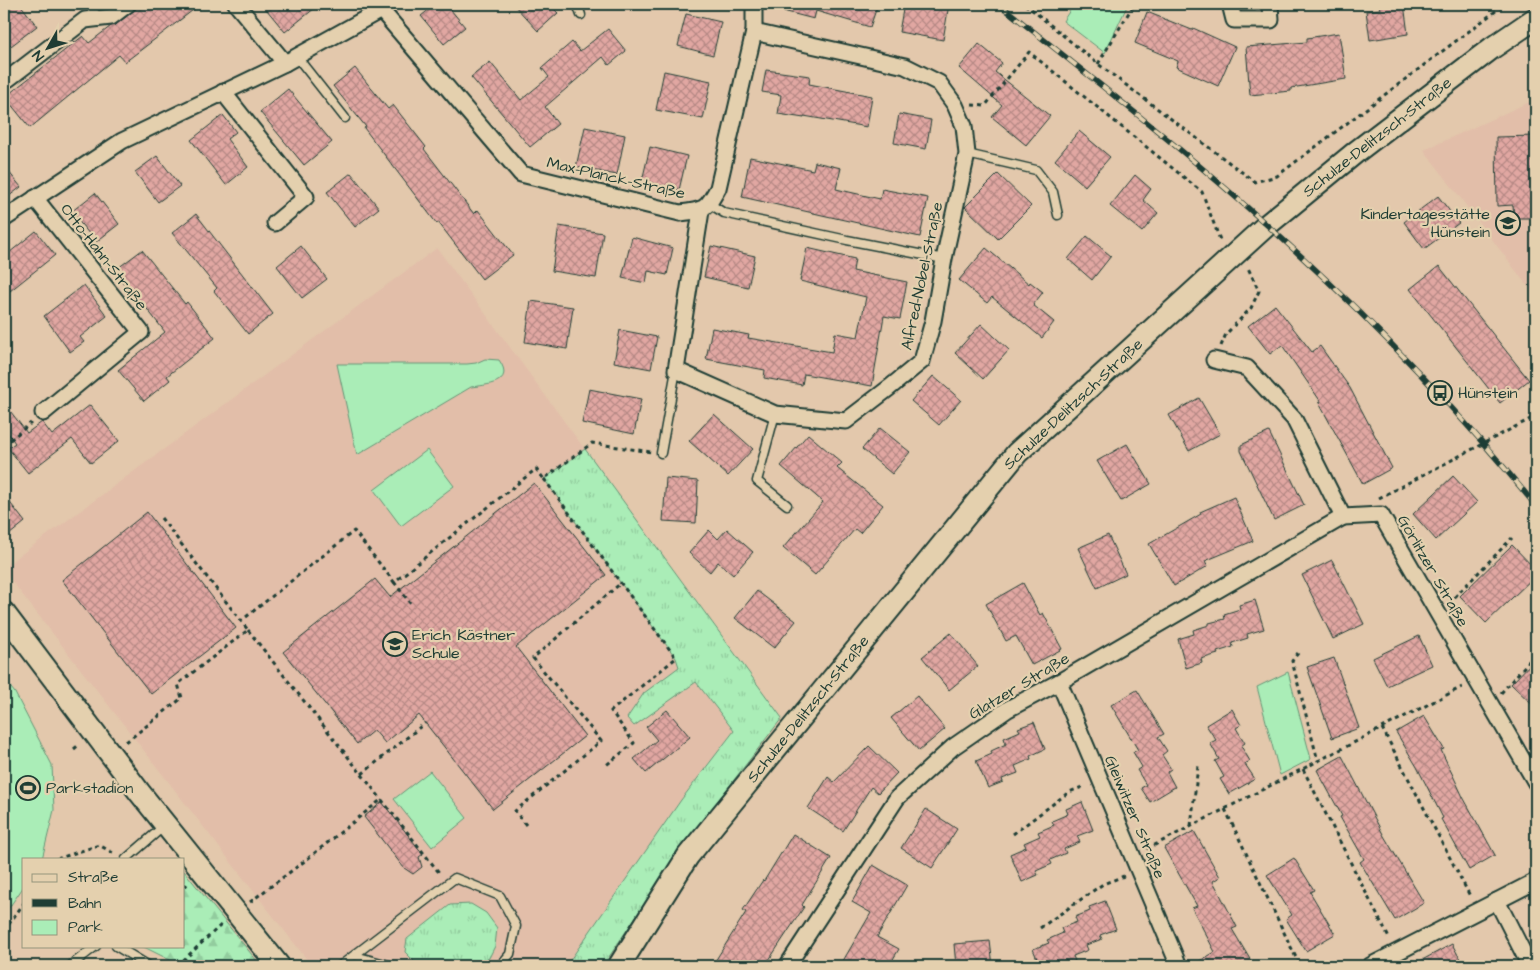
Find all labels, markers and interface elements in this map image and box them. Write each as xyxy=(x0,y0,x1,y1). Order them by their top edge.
north arrow xyxy=(22,22,72,72)
text: N xyxy=(28,46,49,65)
street label: Schulze-Delitzsch-Straße xyxy=(1298,72,1456,202)
street label: Max-Planck-Straße xyxy=(545,151,688,205)
street label: Otto-Hahn-Straße xyxy=(55,199,153,315)
street label: Alfred-Nobel-Straße xyxy=(896,200,949,352)
place label: Kindertagesstätte Hünstein xyxy=(1360,203,1490,243)
school or university icon: Kindertagesstätte Hünstein xyxy=(1495,210,1521,236)
street label: Schulze-Delitzsch-Straße xyxy=(998,333,1148,475)
bus stop icon: Hünstein xyxy=(1427,380,1453,406)
place label: Hünstein xyxy=(1458,382,1517,404)
street label: Görlitzer Straße xyxy=(1392,511,1474,631)
place label: Erich Kästner Schule xyxy=(412,624,515,664)
street label: Schulze-Delitzsch-Straße xyxy=(742,630,875,787)
school or university icon: Erich Kästner Schule xyxy=(382,631,408,657)
street label: Glatzer Straße xyxy=(965,647,1074,725)
street label: Gleiwitzer Straße xyxy=(1099,752,1171,882)
sports icon: Parkstadion xyxy=(15,775,41,801)
place label: Parkstadion xyxy=(46,777,133,799)
legend xyxy=(22,858,185,948)
text: Straße xyxy=(68,867,118,888)
text: Bahn xyxy=(68,893,102,914)
text: Park xyxy=(68,917,103,938)

